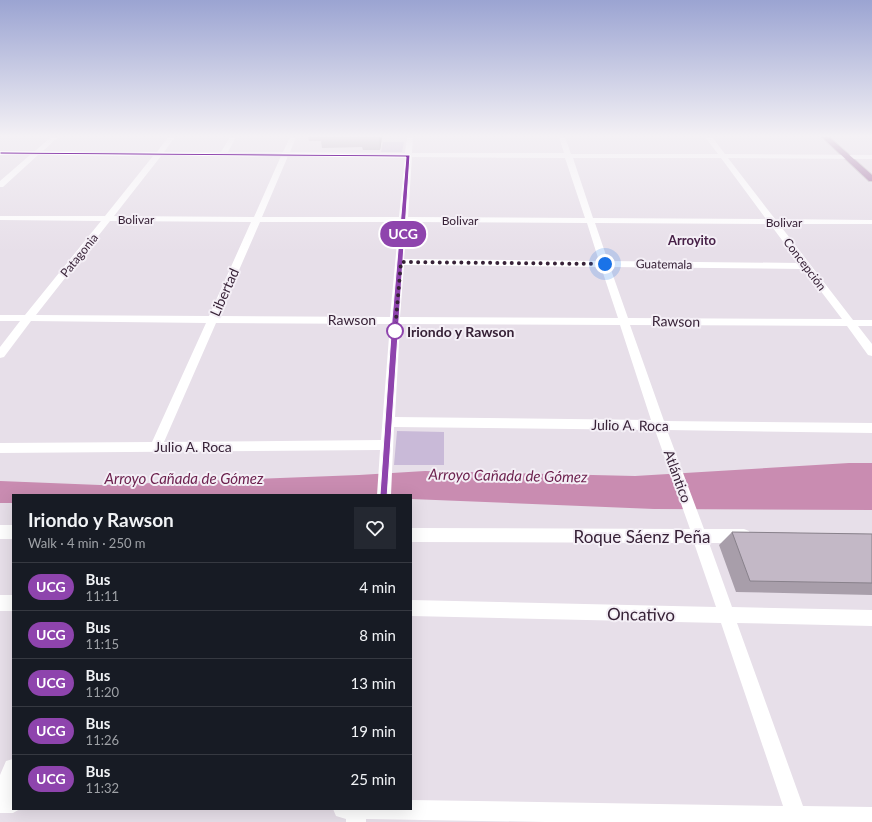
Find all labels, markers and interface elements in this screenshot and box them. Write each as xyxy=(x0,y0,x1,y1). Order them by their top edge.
street label: Bolivar xyxy=(118,212,155,227)
street label: Bolivar xyxy=(442,213,479,228)
street label: Bolivar xyxy=(766,215,803,230)
line badge: UCG xyxy=(380,221,426,247)
text: UCG xyxy=(388,225,418,242)
street label: Patagonia xyxy=(57,230,101,280)
district label: Arroyito xyxy=(667,232,717,248)
street label: Concepción xyxy=(780,235,830,293)
your location xyxy=(595,254,615,274)
street label: Guatemala xyxy=(636,256,692,272)
street label: Libertad xyxy=(206,265,242,319)
street label: Rawson xyxy=(328,311,376,328)
street label: Rawson xyxy=(652,312,700,330)
marker: Iriondo y Rawson xyxy=(386,322,404,340)
place label: Iriondo y Rawson xyxy=(407,323,515,340)
street label: Julio A. Roca xyxy=(591,416,669,434)
street label: Julio A. Roca xyxy=(154,438,232,455)
street label: Atlántico xyxy=(661,447,695,505)
water label: Arroyo Cañada de Gómez xyxy=(427,465,588,485)
water label: Arroyo Cañada de Gómez xyxy=(104,469,264,487)
button: heart xyxy=(354,507,396,549)
text: Iriondo y Rawson xyxy=(28,508,174,531)
street label: Roque Sáenz Peña xyxy=(574,526,710,547)
text: Walk · 4 min · 250 m xyxy=(28,535,146,551)
text: Bus xyxy=(86,570,110,588)
text: UCG xyxy=(36,578,66,595)
text: 4 min xyxy=(359,578,396,596)
text: 11:11 xyxy=(86,588,119,604)
street label: Oncativo xyxy=(607,603,675,625)
text: Bus xyxy=(86,618,110,636)
text: UCG xyxy=(36,626,66,643)
text: 8 min xyxy=(359,626,396,644)
text: 11:15 xyxy=(86,636,119,652)
text: Bus xyxy=(86,666,110,684)
text: UCG xyxy=(36,674,66,691)
text: 13 min xyxy=(350,674,396,692)
text: 11:20 xyxy=(86,684,119,700)
text: Bus xyxy=(86,714,110,732)
text: UCG xyxy=(36,722,66,739)
text: 19 min xyxy=(350,722,396,740)
text: 11:26 xyxy=(86,732,119,748)
text: Bus xyxy=(86,762,110,780)
text: UCG xyxy=(36,770,66,787)
text: 25 min xyxy=(350,770,396,788)
text: 11:32 xyxy=(86,780,119,796)

